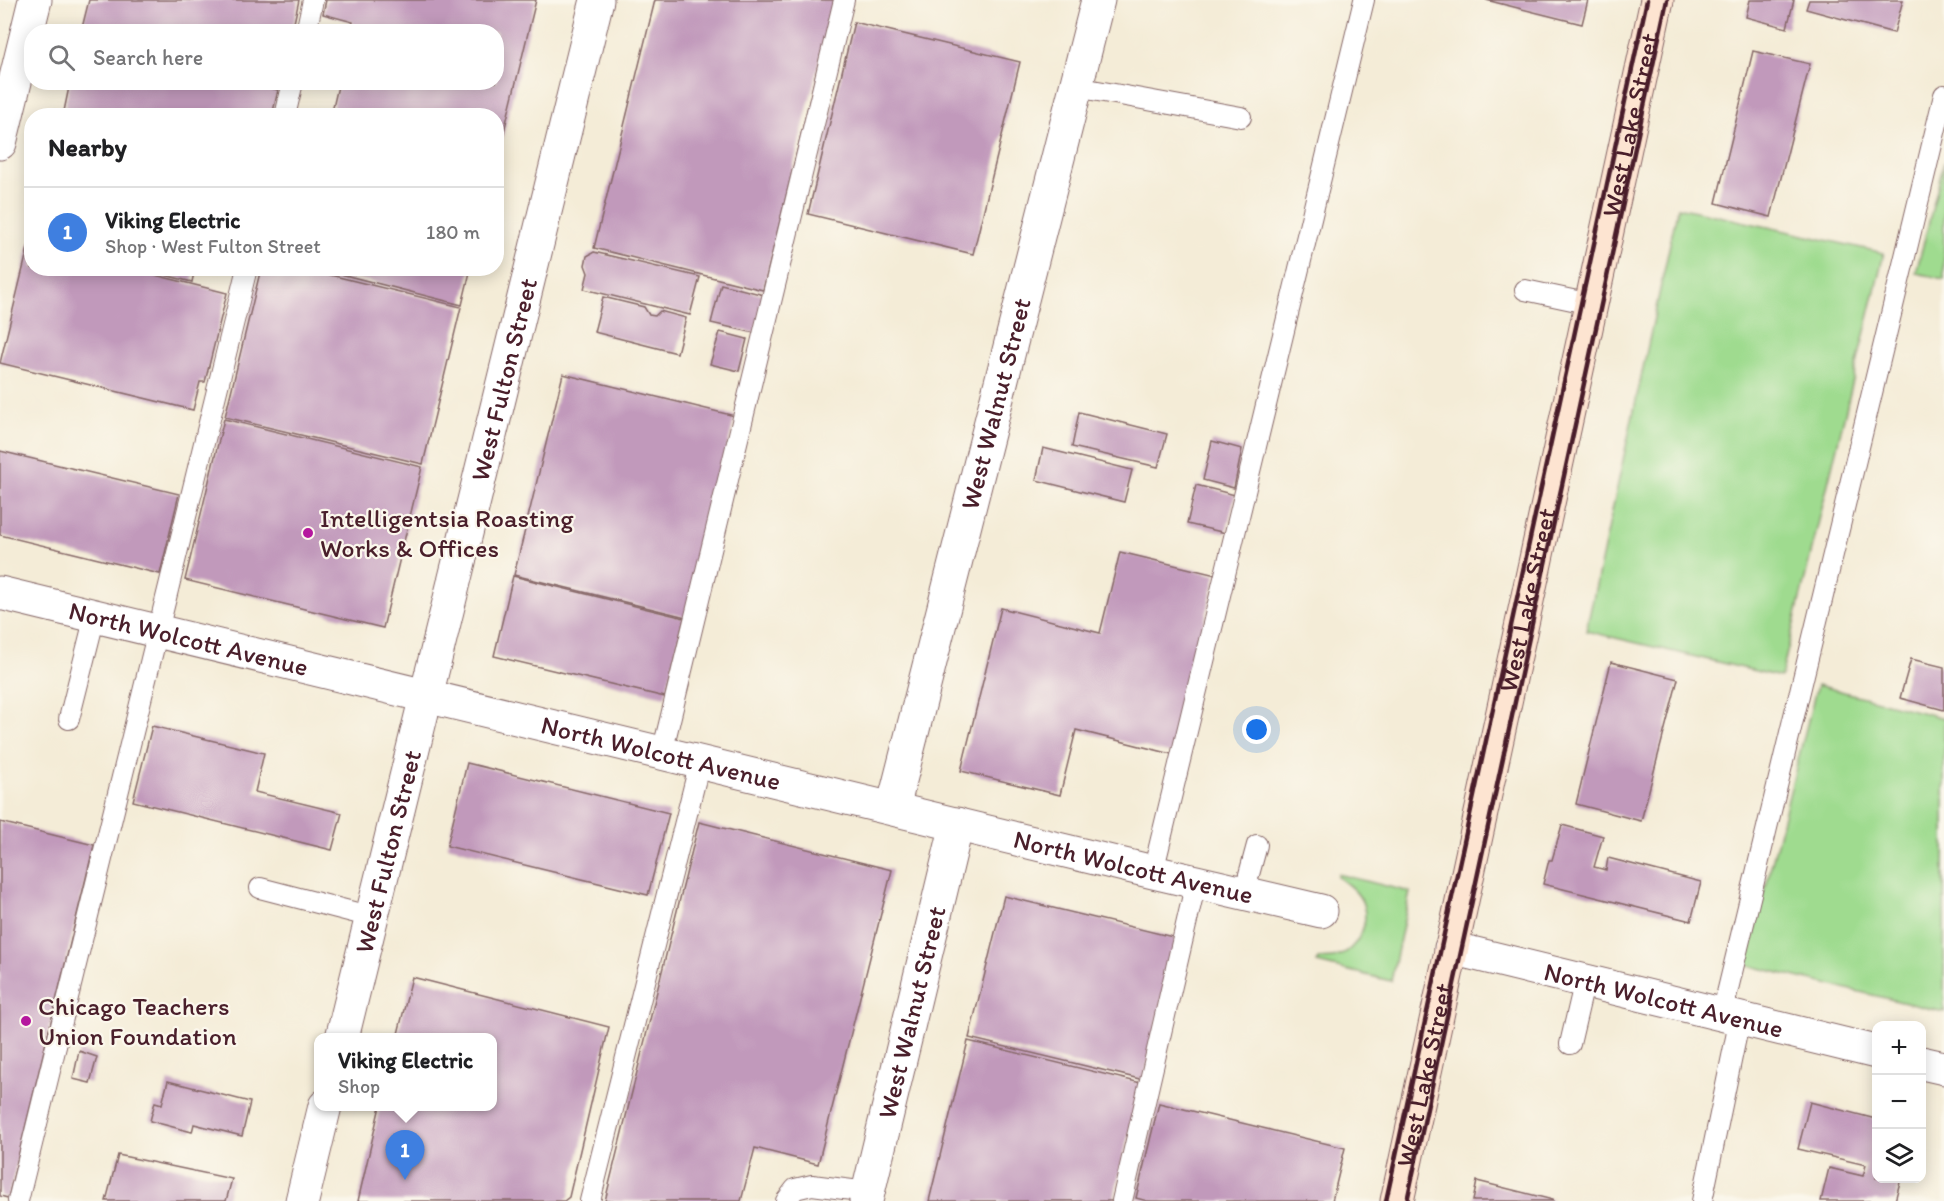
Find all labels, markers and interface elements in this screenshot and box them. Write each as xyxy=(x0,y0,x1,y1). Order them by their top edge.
search box xyxy=(24,24,504,90)
street label: West Lake Street xyxy=(1594,30,1665,220)
icon: search xyxy=(45,41,78,74)
text: Search here xyxy=(93,44,203,71)
text: Nearby xyxy=(48,131,127,163)
text: Viking Electric xyxy=(105,207,240,234)
text: 1 xyxy=(63,220,72,244)
text: 180 m xyxy=(426,220,480,244)
text: Shop · West Fulton Street xyxy=(105,234,321,258)
street label: West Fulton Street xyxy=(463,275,544,484)
street label: West Walnut Street xyxy=(953,294,1038,513)
place label: Intelligentsia Roasting Works & Offices xyxy=(320,502,574,564)
street label: West Lake Street xyxy=(1492,505,1563,695)
marker: Intelligentsia Roasting Works & Offices xyxy=(301,526,315,540)
street label: North Wolcott Avenue xyxy=(66,594,312,683)
street label: North Wolcott Avenue xyxy=(538,709,784,797)
your location xyxy=(1242,715,1271,744)
street label: West Fulton Street xyxy=(347,747,428,956)
street label: North Wolcott Avenue xyxy=(1010,823,1256,911)
street label: West Walnut Street xyxy=(870,903,953,1122)
street label: North Wolcott Avenue xyxy=(1541,955,1787,1045)
street label: West Lake Street xyxy=(1389,980,1460,1170)
place label: Chicago Teachers Union Foundation xyxy=(38,990,237,1052)
marker: Chicago Teachers Union Foundation xyxy=(19,1014,33,1028)
map controls xyxy=(1872,1021,1926,1183)
button: + xyxy=(1872,1021,1926,1075)
popup xyxy=(314,1033,497,1111)
text: Viking Electric xyxy=(338,1047,473,1074)
text: Shop xyxy=(338,1074,380,1098)
button: − xyxy=(1872,1075,1926,1129)
button: layers xyxy=(1872,1129,1926,1183)
pin: 1 xyxy=(386,1130,424,1180)

